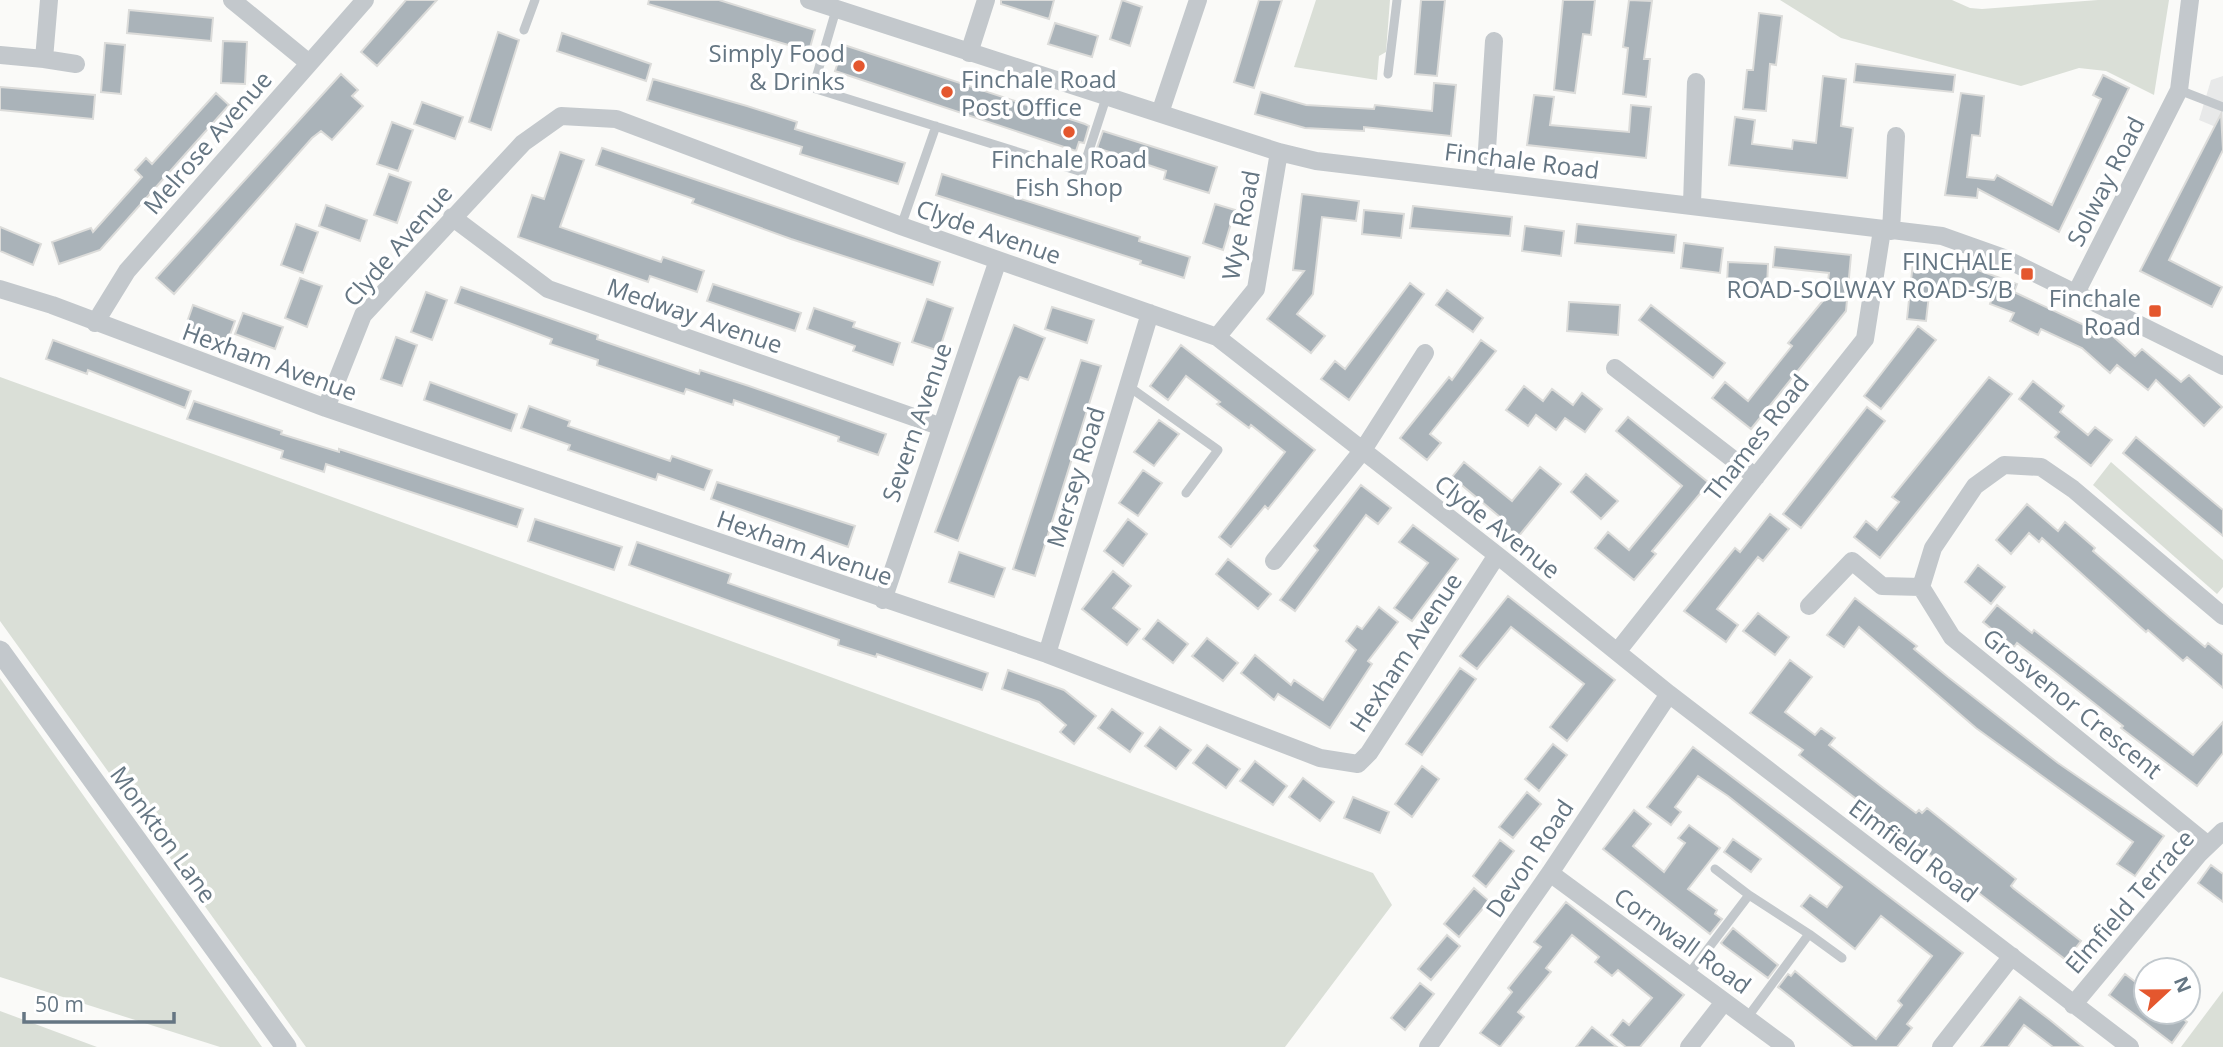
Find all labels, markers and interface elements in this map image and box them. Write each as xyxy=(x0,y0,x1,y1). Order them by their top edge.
place label: Simply Food & Drinks xyxy=(709,36,845,97)
marker: Simply Food & Drinks xyxy=(851,58,867,74)
place label: Finchale Road Post Office xyxy=(961,62,1117,123)
street label: Melrose Avenue xyxy=(135,63,279,221)
marker: Finchale Road Post Office xyxy=(939,84,955,100)
street label: Solway Road xyxy=(2058,111,2152,251)
marker: Finchale Road Fish Shop xyxy=(1061,124,1077,140)
street label: Finchale Road xyxy=(1443,134,1601,186)
place label: Finchale Road Fish Shop xyxy=(991,142,1147,203)
street label: Wye Road xyxy=(1213,167,1267,283)
street label: Clyde Avenue xyxy=(335,177,459,313)
street label: Clyde Avenue xyxy=(912,191,1066,271)
place label: FINCHALE ROAD-SOLWAY ROAD-S/B xyxy=(1727,244,2013,305)
marker: FINCHALE ROAD-SOLWAY ROAD-S/B xyxy=(2019,266,2035,282)
street label: Medway Avenue xyxy=(603,270,787,360)
place label: Finchale Road xyxy=(2049,281,2141,342)
marker: Finchale Road xyxy=(2147,303,2163,319)
street label: Hexham Avenue xyxy=(178,314,362,408)
street label: Severn Avenue xyxy=(873,338,959,506)
street label: Thames Road xyxy=(1696,367,1816,507)
street label: Mersey Road xyxy=(1038,403,1112,551)
street label: Clyde Avenue xyxy=(1428,466,1568,586)
street label: Hexham Avenue xyxy=(713,501,897,593)
street label: Hexham Avenue xyxy=(1341,566,1469,738)
street label: Grosvenor Crescent xyxy=(1976,620,2170,786)
street label: Monkton Lane xyxy=(103,759,225,909)
street label: Elmfield Road xyxy=(1843,791,1985,909)
street label: Devon Road xyxy=(1477,793,1581,923)
street label: Elmfield Terrace xyxy=(2057,822,2201,980)
street label: Cornwall Road xyxy=(1608,879,1758,1001)
north arrow xyxy=(2132,956,2202,1026)
text: N xyxy=(2168,973,2198,997)
scale bar xyxy=(24,981,175,1025)
text: 50 m xyxy=(35,990,84,1018)

